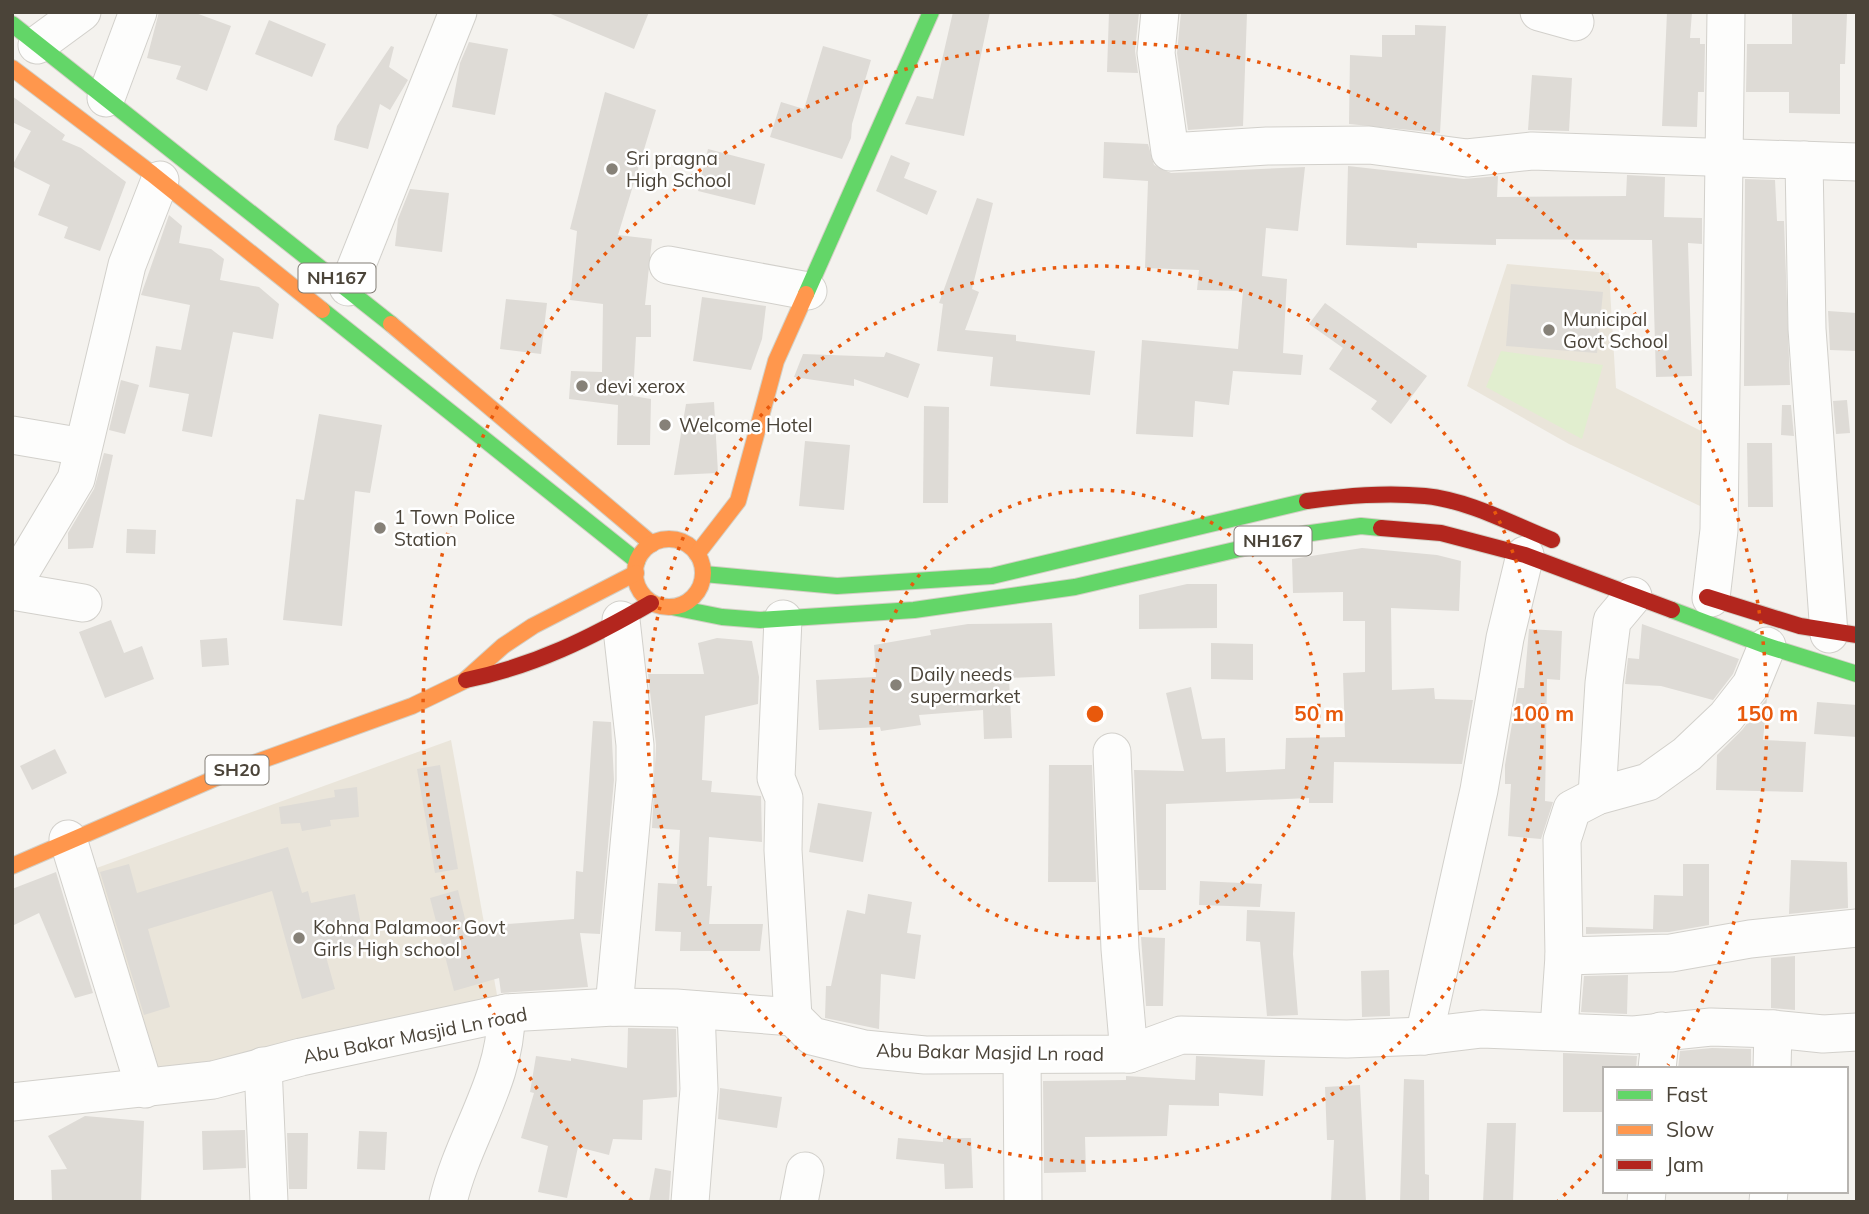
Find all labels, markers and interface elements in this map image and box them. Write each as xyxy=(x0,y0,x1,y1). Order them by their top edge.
place label: Sri pragna High School xyxy=(626,146,731,192)
marker: Sri pragna High School xyxy=(604,161,620,177)
road number: NH167 xyxy=(298,264,376,292)
place label: Municipal Govt School xyxy=(1563,307,1668,353)
marker: Municipal Govt School xyxy=(1541,322,1557,338)
place label: devi xerox xyxy=(596,374,685,398)
marker: devi xerox xyxy=(574,378,590,394)
place label: Welcome Hotel xyxy=(679,413,813,437)
marker: Welcome Hotel xyxy=(657,417,673,433)
place label: 1 Town Police Station xyxy=(394,505,515,551)
marker: 1 Town Police Station xyxy=(372,520,388,536)
road number: NH167 xyxy=(1234,526,1312,556)
place label: Daily needs supermarket xyxy=(910,662,1021,708)
marker: Daily needs supermarket xyxy=(888,677,904,693)
text: 50 m xyxy=(1294,700,1344,726)
text: 100 m xyxy=(1512,700,1574,726)
text: 150 m xyxy=(1736,700,1798,726)
centre of rings xyxy=(1083,702,1107,726)
road number: SH20 xyxy=(205,756,268,784)
place label: Kohna Palamoor Govt Girls High school xyxy=(313,915,506,961)
marker: Kohna Palamoor Govt Girls High school xyxy=(291,930,307,946)
street label: Abu Bakar Masjid Ln road xyxy=(301,1001,529,1069)
street label: Abu Bakar Masjid Ln road xyxy=(876,1038,1104,1066)
legend xyxy=(1603,1067,1848,1193)
text: Fast xyxy=(1666,1081,1708,1107)
text: Slow xyxy=(1666,1116,1714,1142)
text: Jam xyxy=(1666,1151,1704,1177)

